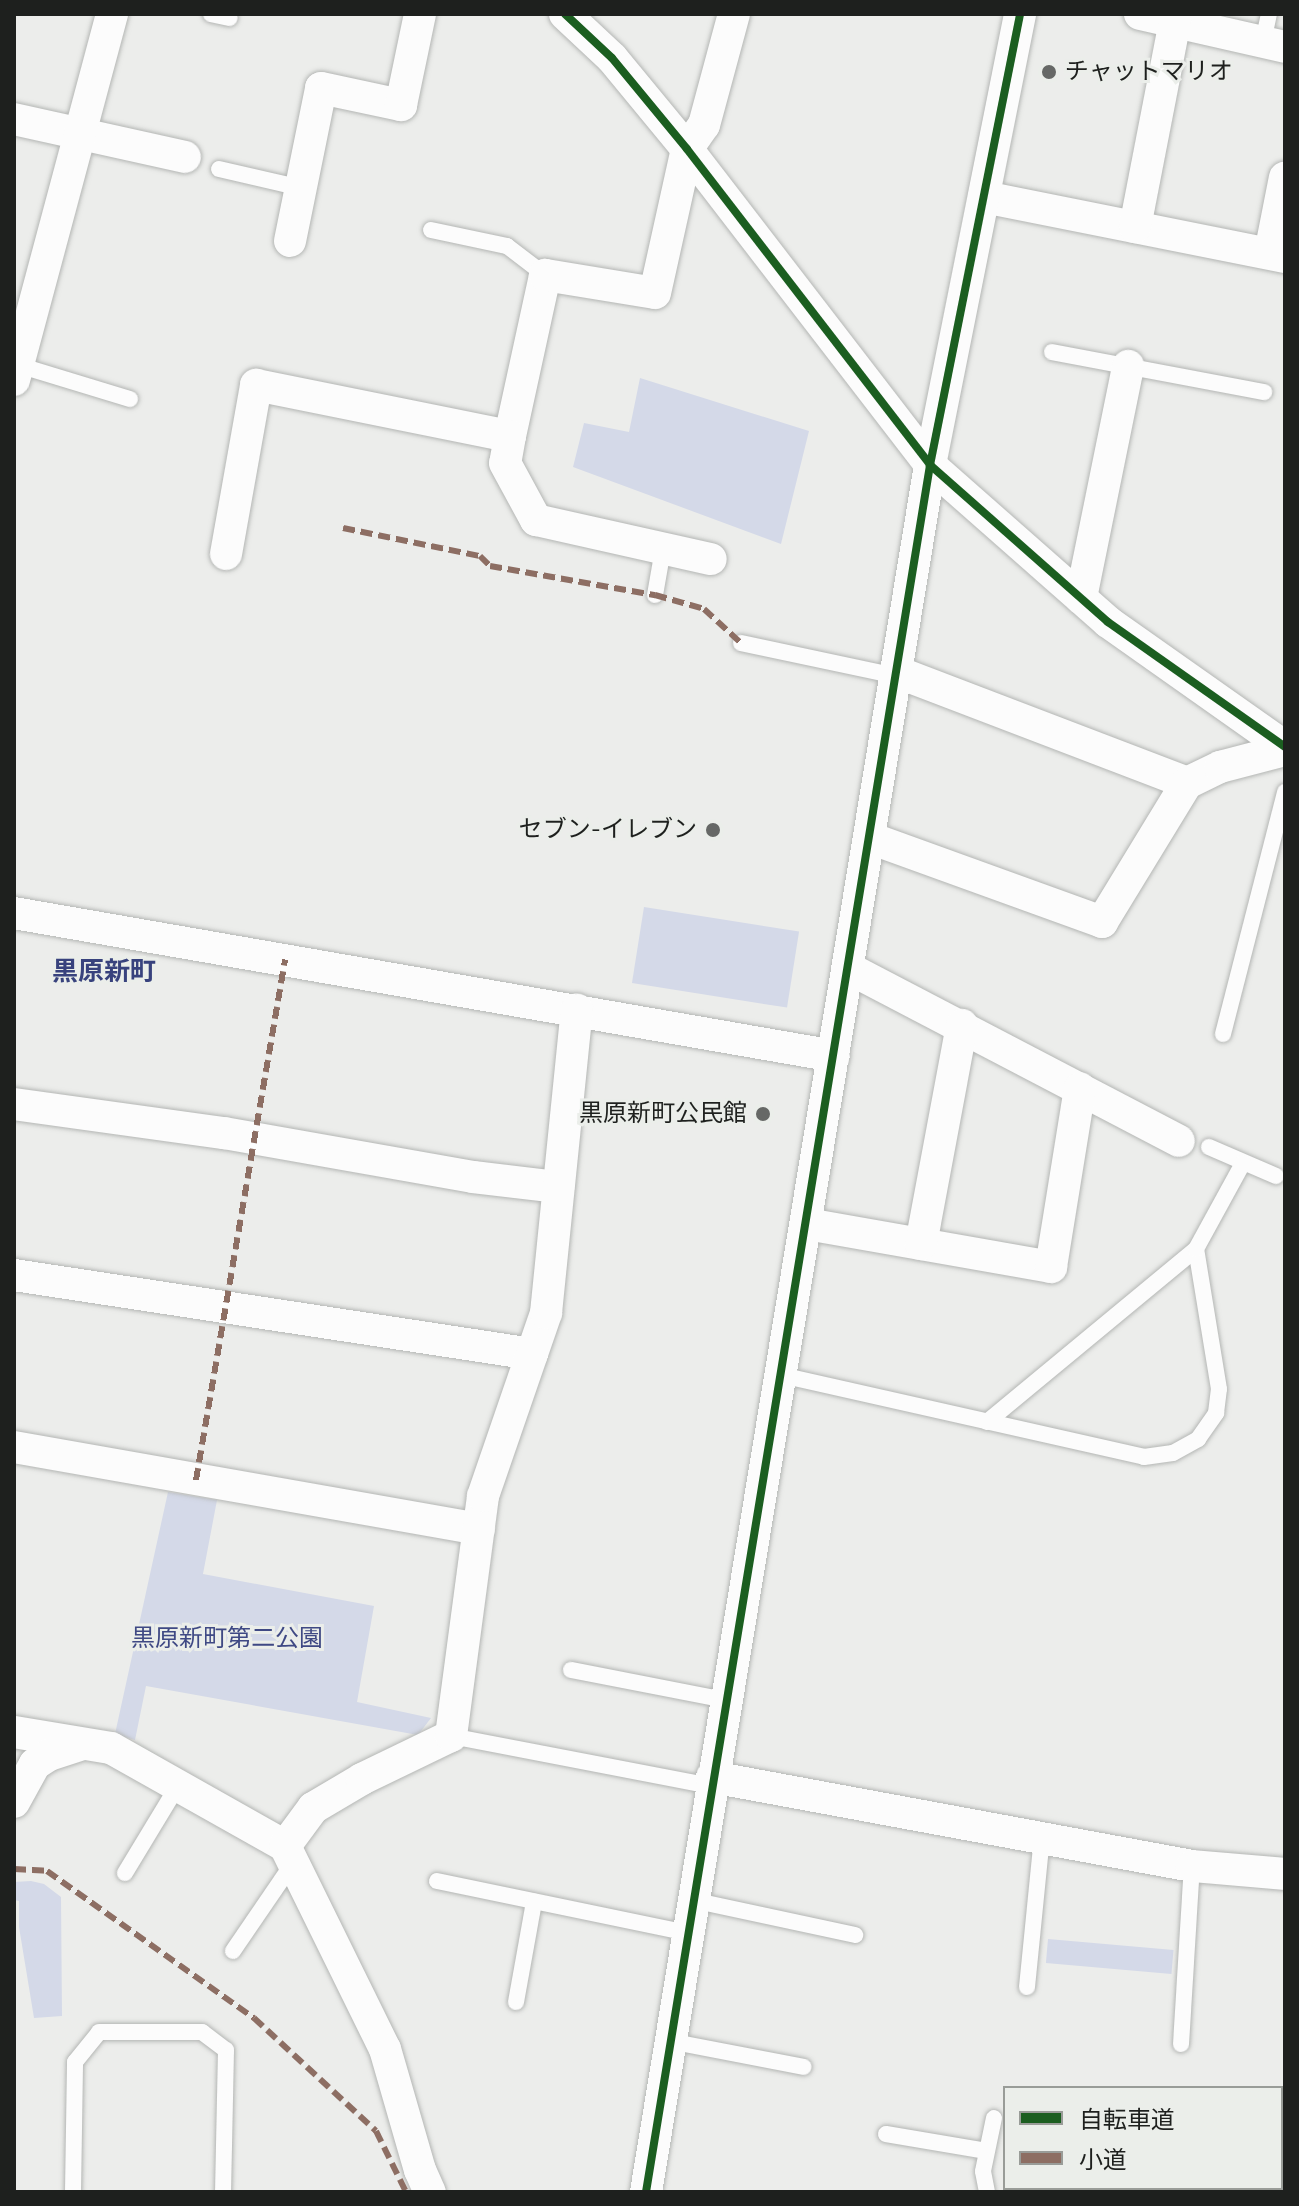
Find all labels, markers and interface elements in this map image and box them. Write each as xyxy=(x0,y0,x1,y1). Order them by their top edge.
place label: チャットマリオ xyxy=(1065,58,1233,86)
marker: チャットマリオ xyxy=(1040,63,1058,81)
place label: セブン-イレブン xyxy=(519,816,697,844)
marker: セブン-イレブン xyxy=(704,821,722,839)
district label: 黒原新町 xyxy=(52,956,156,988)
place label: 黒原新町公民館 xyxy=(579,1100,747,1128)
marker: 黒原新町公民館 xyxy=(754,1105,772,1123)
park label: 黒原新町第二公園 xyxy=(131,1625,323,1653)
legend xyxy=(1003,2086,1283,2190)
text: 自転車道 xyxy=(1079,2104,1175,2136)
text: 小道 xyxy=(1079,2144,1127,2176)

